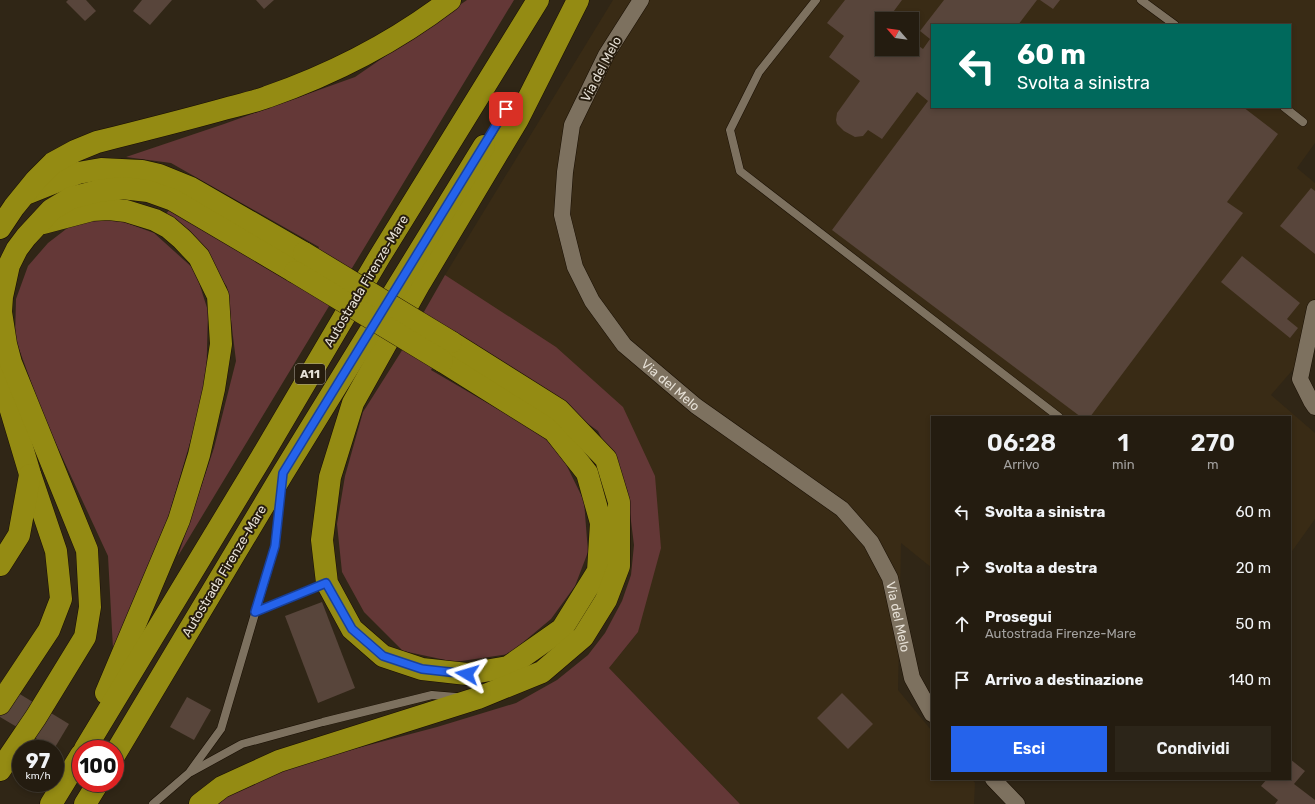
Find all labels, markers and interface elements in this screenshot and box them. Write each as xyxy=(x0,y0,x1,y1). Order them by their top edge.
north arrow xyxy=(875,12,919,56)
map controls xyxy=(875,12,919,56)
street label: Via del Melo xyxy=(578,34,624,104)
text: 60 m xyxy=(1017,38,1086,71)
icon: left xyxy=(951,40,1003,92)
text: Svolta a sinistra xyxy=(1017,72,1150,94)
pin xyxy=(489,92,523,126)
icon: arrive xyxy=(495,98,517,120)
street label: Autostrada Firenze-Mare xyxy=(321,212,411,350)
street label: Via del Melo xyxy=(639,356,703,414)
road number: A11 xyxy=(295,364,325,384)
text: 06:28 xyxy=(987,429,1056,457)
text: 1 xyxy=(1118,429,1129,457)
text: 270 xyxy=(1190,429,1235,457)
text: Arrivo xyxy=(1003,457,1040,472)
text: min xyxy=(1112,457,1135,472)
text: m xyxy=(1207,457,1219,472)
icon: left xyxy=(951,501,973,523)
street label: Autostrada Firenze-Mare xyxy=(179,502,269,640)
text: Svolta a sinistra xyxy=(985,503,1105,521)
text: 60 m xyxy=(1235,503,1271,521)
icon: right xyxy=(951,557,973,579)
text: Svolta a destra xyxy=(985,559,1097,577)
text: 20 m xyxy=(1236,559,1271,577)
street label: Via del Melo xyxy=(883,580,914,653)
text: Prosegui xyxy=(985,608,1052,626)
icon: ahead xyxy=(951,613,973,635)
text: 50 m xyxy=(1236,615,1271,633)
text: Autostrada Firenze-Mare xyxy=(985,626,1136,641)
position arrow xyxy=(446,653,488,695)
icon: arrive xyxy=(951,669,973,691)
text: Arrivo a destinazione xyxy=(985,671,1143,689)
text: 140 m xyxy=(1229,671,1271,689)
button: Esci xyxy=(951,726,1107,772)
button: Condividi xyxy=(1115,726,1271,772)
speed limit sign: 100 xyxy=(72,740,124,792)
text: 97 xyxy=(26,749,50,773)
text: km/h xyxy=(26,770,50,782)

